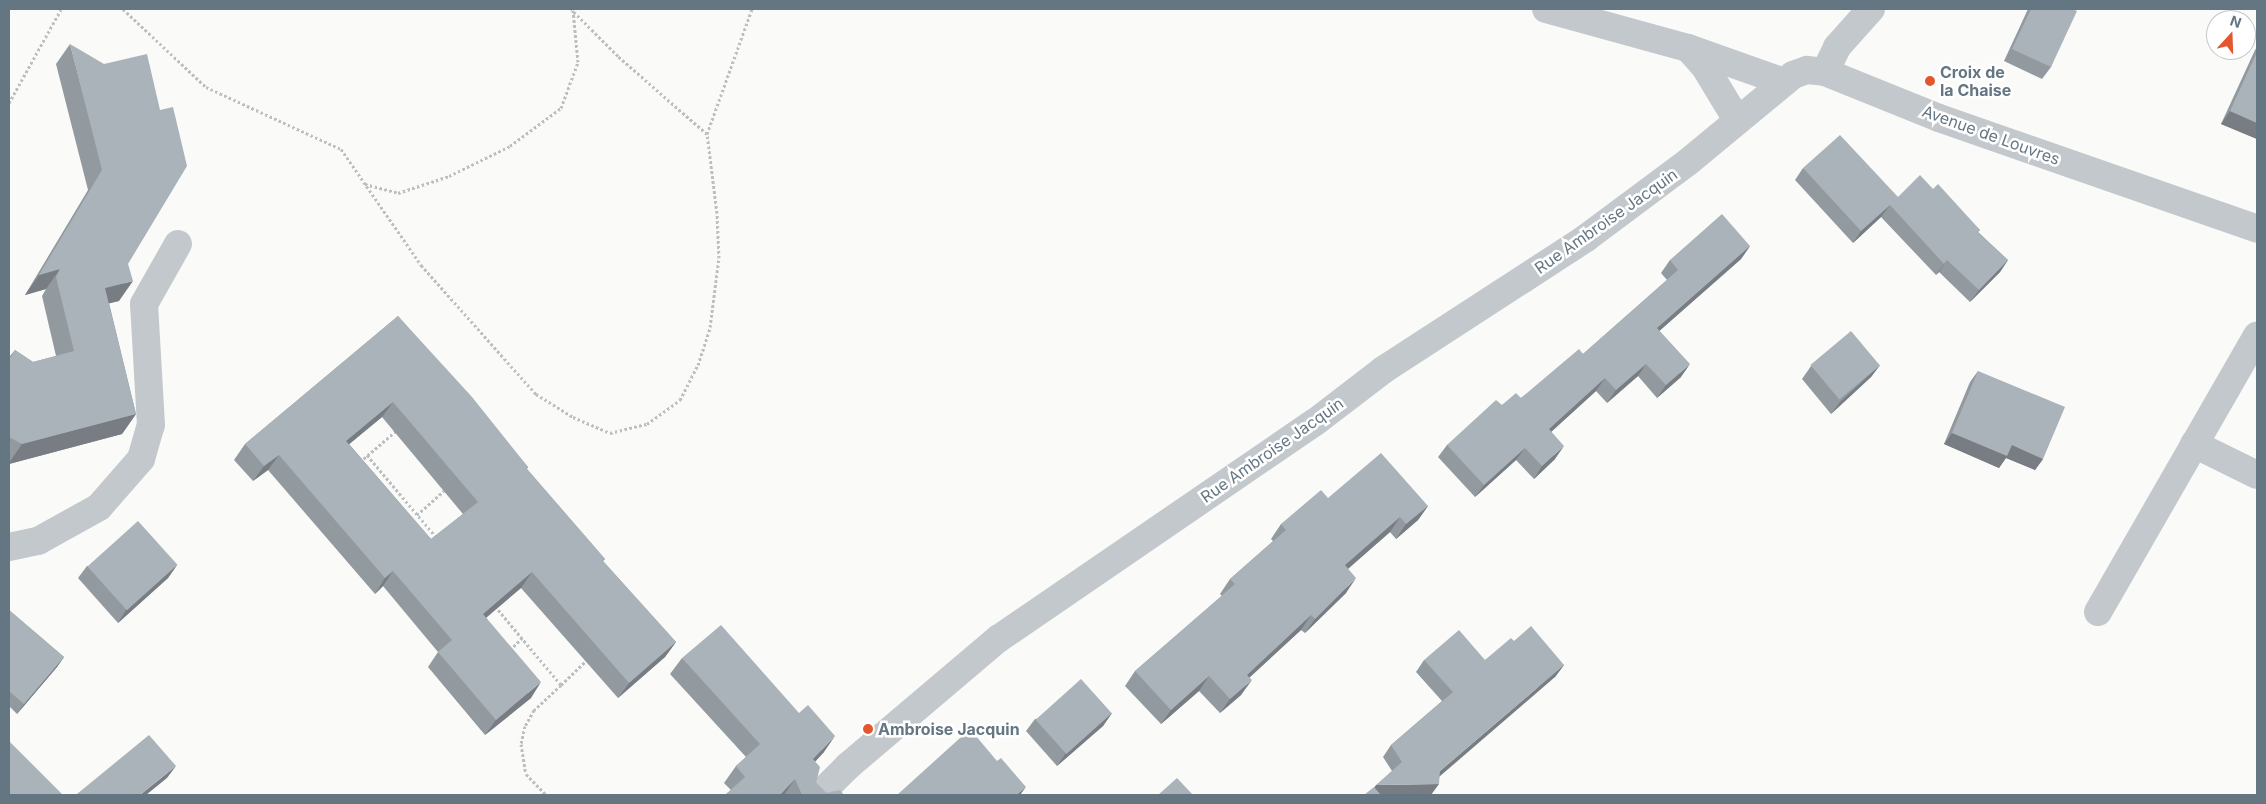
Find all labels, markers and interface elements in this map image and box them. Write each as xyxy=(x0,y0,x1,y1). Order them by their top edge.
north arrow xyxy=(2206,10,2256,60)
text: N xyxy=(2228,12,2244,31)
place label: Croix de la Chaise xyxy=(1940,62,2011,100)
marker: Croix de la Chaise xyxy=(1924,75,1936,87)
street label: Avenue de Louvres xyxy=(1920,101,2062,169)
street label: Rue Ambroise Jacquin xyxy=(1531,164,1681,278)
street label: Rue Ambroise Jacquin xyxy=(1197,393,1347,507)
place label: Ambroise Jacquin xyxy=(878,719,1020,739)
marker: Ambroise Jacquin xyxy=(862,723,874,735)

